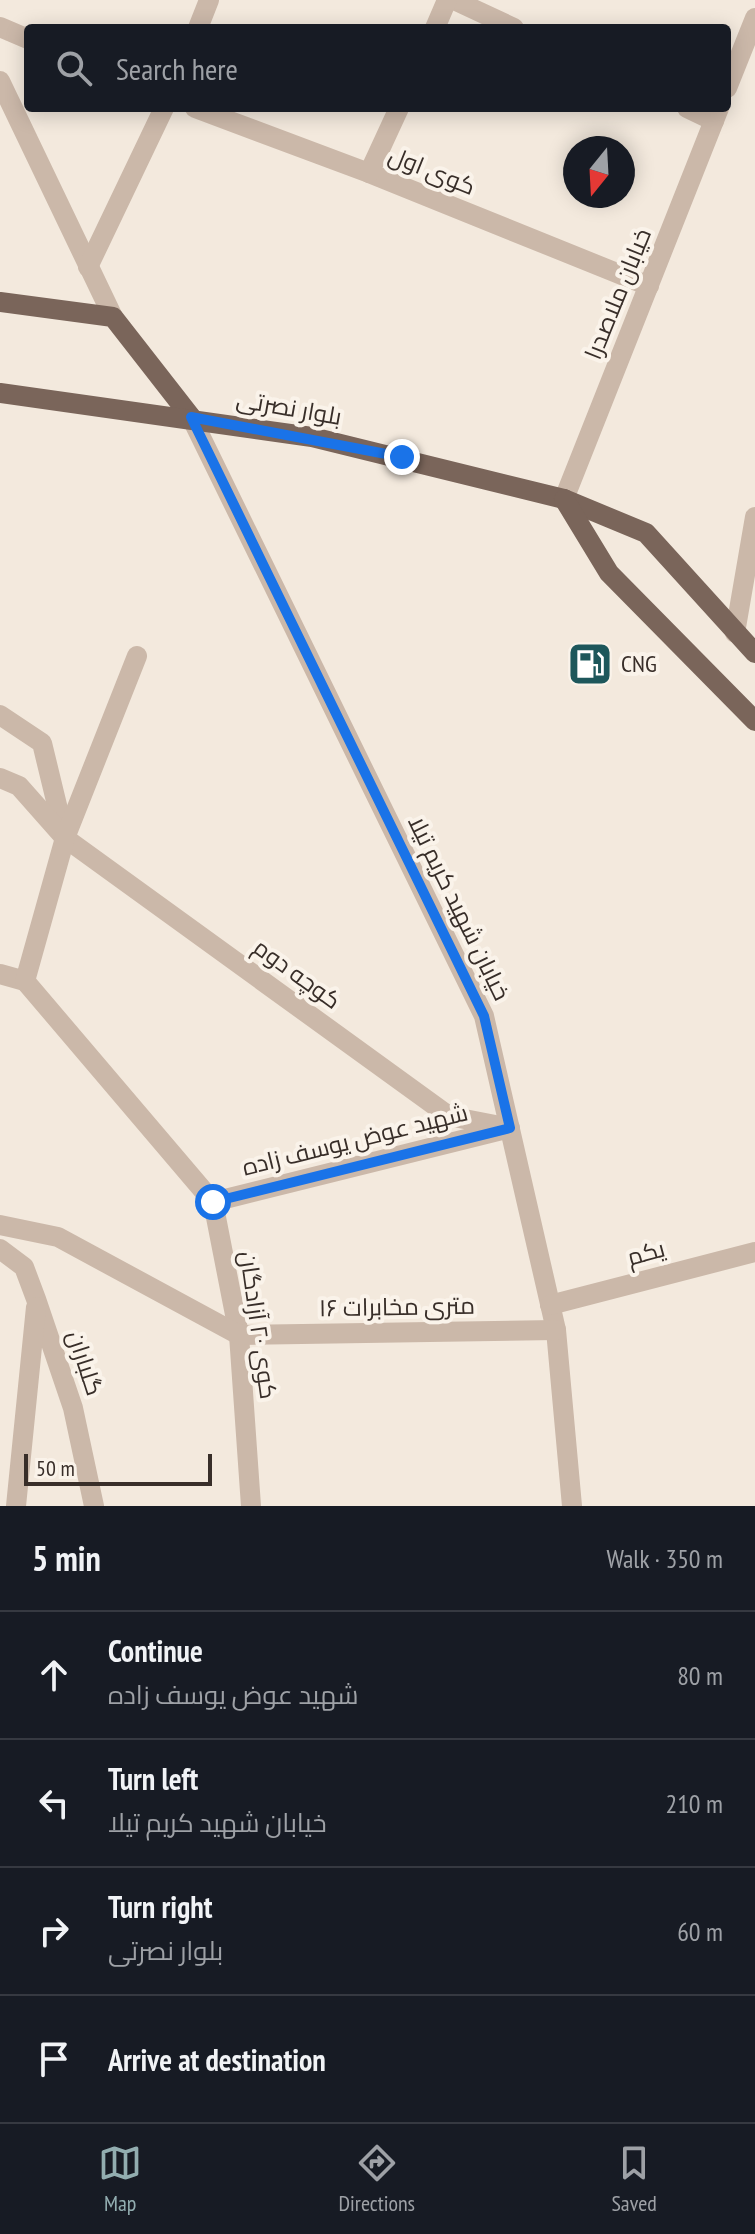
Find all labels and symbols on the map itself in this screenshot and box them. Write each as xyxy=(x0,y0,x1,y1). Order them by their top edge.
north arrow xyxy=(563,136,635,208)
street label: کوی اول xyxy=(384,139,480,202)
street label: خیابان ملاصدرا xyxy=(577,224,658,364)
street label: بلوار نصرتی xyxy=(234,383,344,432)
route end xyxy=(384,439,420,475)
fuel station icon: CNG xyxy=(566,640,614,688)
place label: CNG xyxy=(621,648,657,679)
street label: خیابان شهید کریم تیلا xyxy=(400,810,518,1006)
street label: کوچه دوم xyxy=(247,931,347,1017)
street label: شهید عوض یوسف زاده xyxy=(239,1096,471,1183)
route start xyxy=(195,1184,231,1220)
street label: یکم xyxy=(623,1232,669,1273)
street label: کوی ۲۰ آزادگان xyxy=(233,1249,284,1401)
street label: ۱۶ متری مخابرات xyxy=(319,1290,475,1323)
street label: گلباران xyxy=(60,1326,110,1399)
scale bar xyxy=(24,1450,212,1486)

